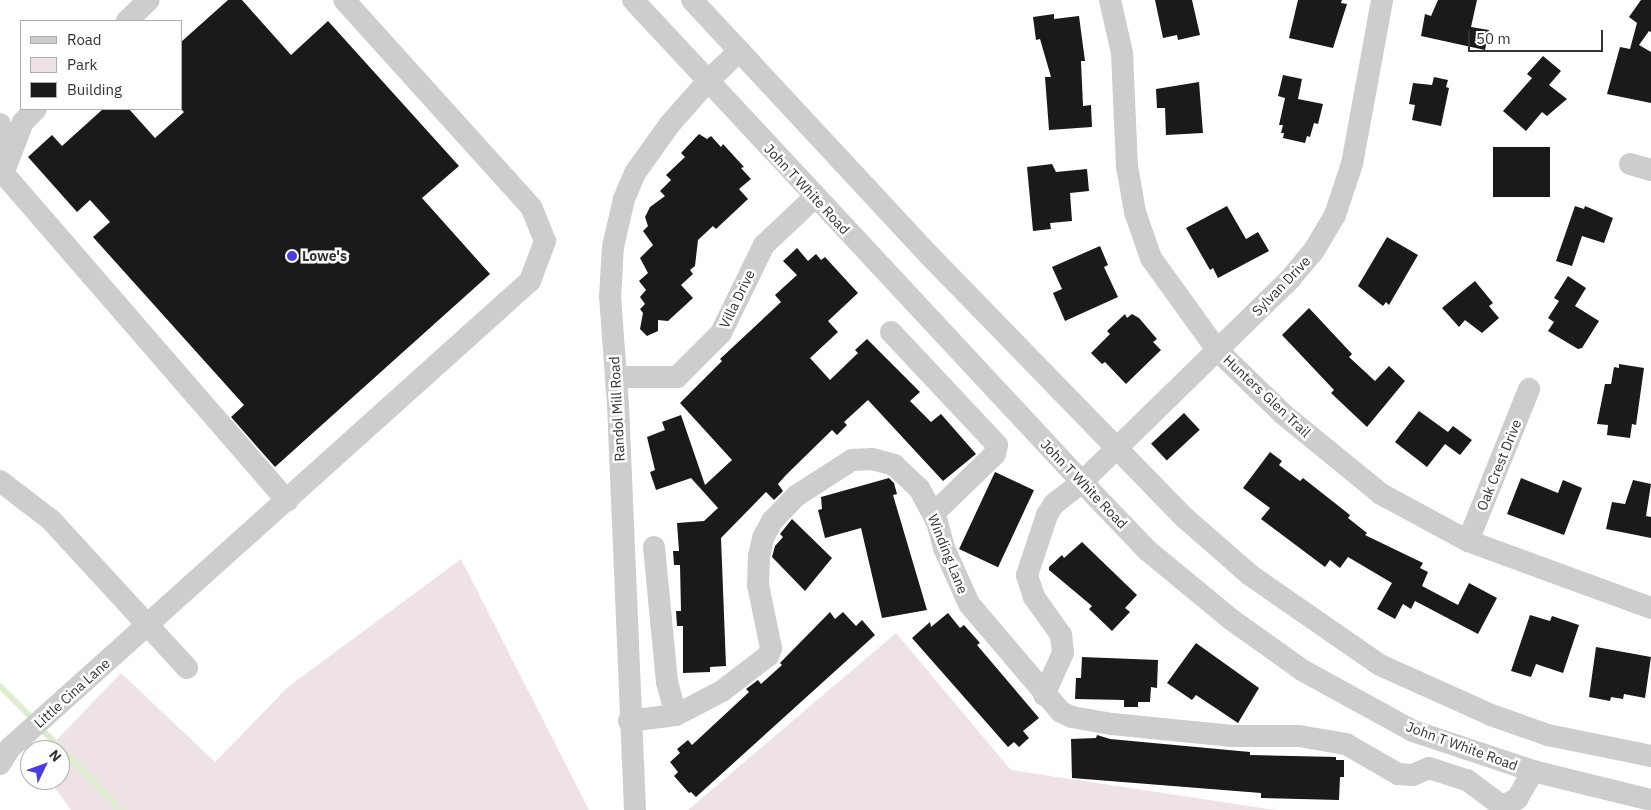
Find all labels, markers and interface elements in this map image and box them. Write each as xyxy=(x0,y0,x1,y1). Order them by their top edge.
legend xyxy=(20,20,182,110)
scale bar xyxy=(1471,20,1606,52)
text: 50 m xyxy=(1476,29,1511,48)
text: Road xyxy=(67,30,102,49)
text: Park xyxy=(67,55,97,74)
text: Building xyxy=(67,80,122,99)
street label: John T White Road xyxy=(761,140,853,238)
place label: Lowe's xyxy=(302,248,347,264)
marker: Lowe's xyxy=(286,250,298,262)
street label: Sylvan Drive xyxy=(1248,253,1314,319)
street label: Villa Drive xyxy=(716,267,758,331)
street label: Hunters Glen Trail xyxy=(1220,351,1314,441)
street label: Randol Mill Road xyxy=(606,356,628,462)
street label: Oak Crest Drive xyxy=(1473,417,1525,513)
street label: John T White Road xyxy=(1037,436,1131,532)
street label: Winding Lane xyxy=(924,512,972,596)
street label: Little Cina Lane xyxy=(31,655,113,731)
street label: John T White Road xyxy=(1404,718,1520,774)
north arrow xyxy=(20,740,70,790)
text: N xyxy=(45,746,65,765)

